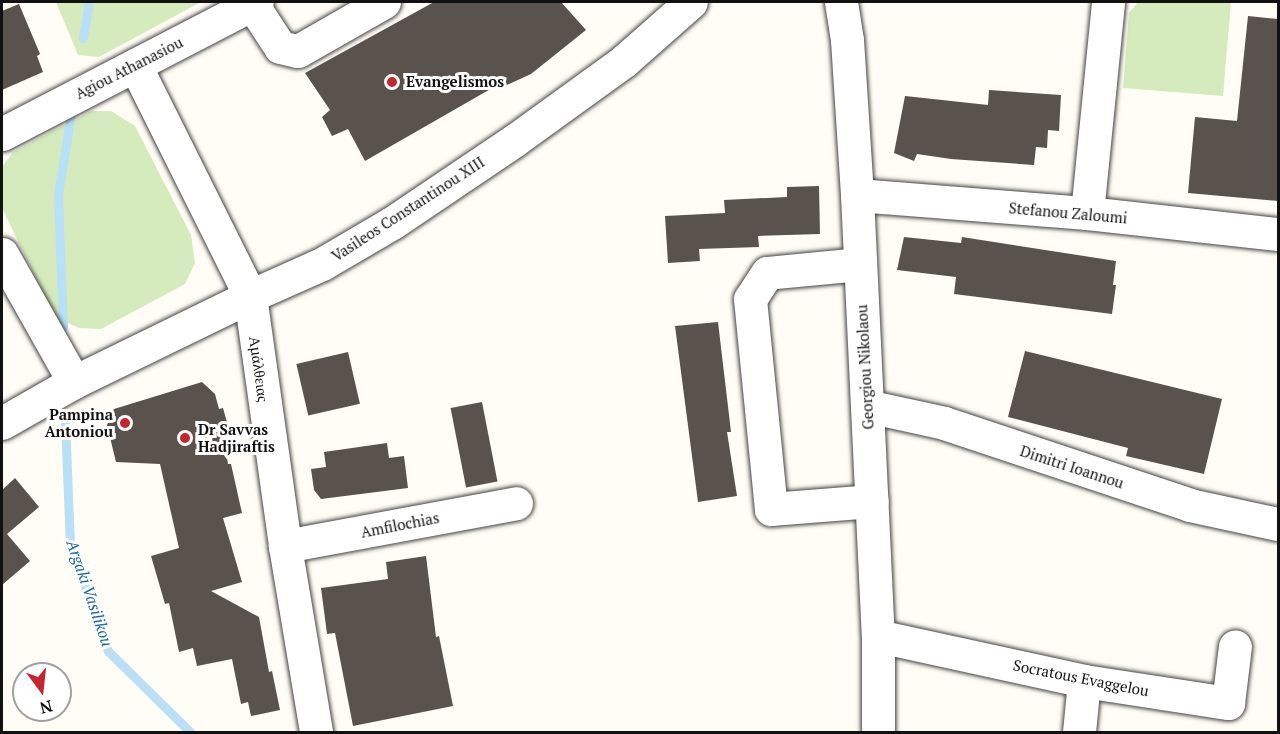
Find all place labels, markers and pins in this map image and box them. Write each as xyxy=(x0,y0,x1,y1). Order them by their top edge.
marker: Evangelismos xyxy=(383,73,401,91)
place label: Evangelismos xyxy=(406,73,504,91)
place label: Pampina Antoniou xyxy=(45,405,113,440)
marker: Pampina Antoniou xyxy=(118,416,132,430)
place label: Dr Savvas Hadjiraftis xyxy=(198,420,275,455)
marker: Dr Savvas Hadjiraftis xyxy=(176,429,194,447)

